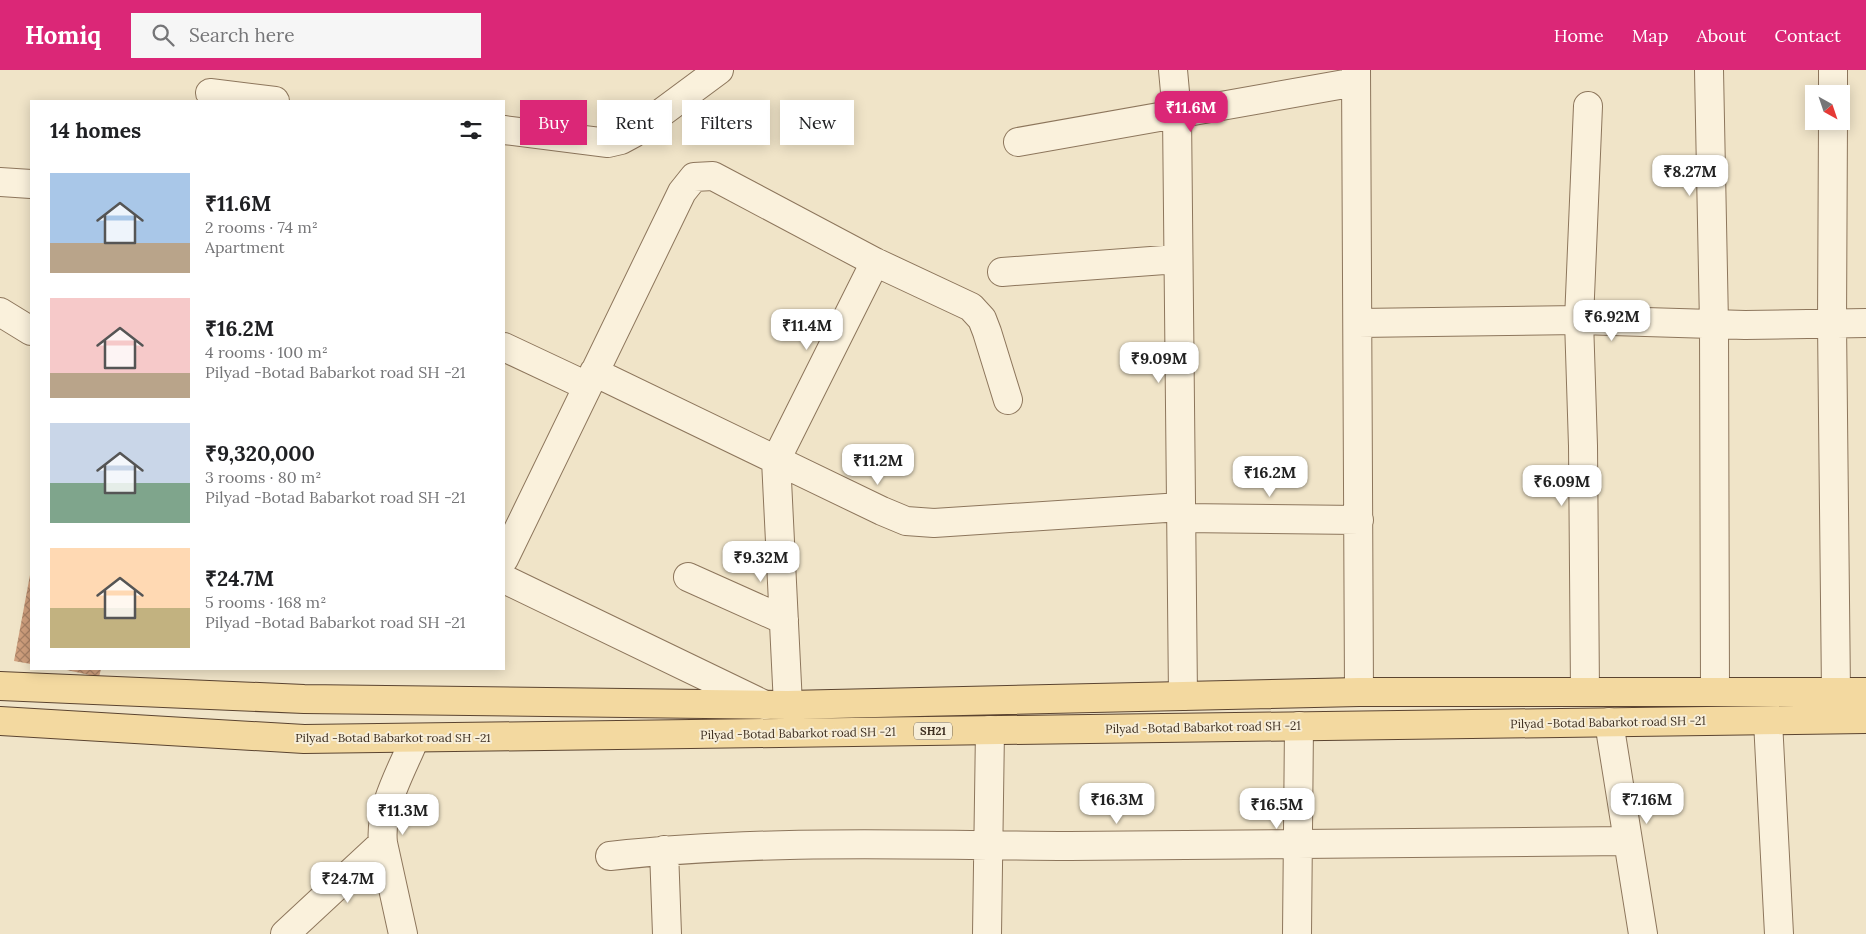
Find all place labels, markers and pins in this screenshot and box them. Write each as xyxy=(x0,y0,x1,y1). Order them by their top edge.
pin: ₹11.6M xyxy=(1150,90,1232,133)
pin: ₹8.27M xyxy=(1649,154,1731,197)
pin: ₹6.92M xyxy=(1571,300,1653,342)
pin: ₹11.4M xyxy=(766,308,848,351)
pin: ₹9.09M xyxy=(1118,342,1200,384)
pin: ₹11.2M xyxy=(837,444,919,486)
pin: ₹16.2M xyxy=(1229,456,1311,498)
pin: ₹6.09M xyxy=(1521,464,1603,507)
pin: ₹9.32M xyxy=(720,540,802,583)
pin: ₹16.3M xyxy=(1076,782,1158,825)
pin: ₹7.16M xyxy=(1606,782,1688,825)
pin: ₹16.5M xyxy=(1236,788,1318,830)
pin: ₹11.3M xyxy=(362,794,444,836)
pin: ₹24.7M xyxy=(307,862,389,904)

